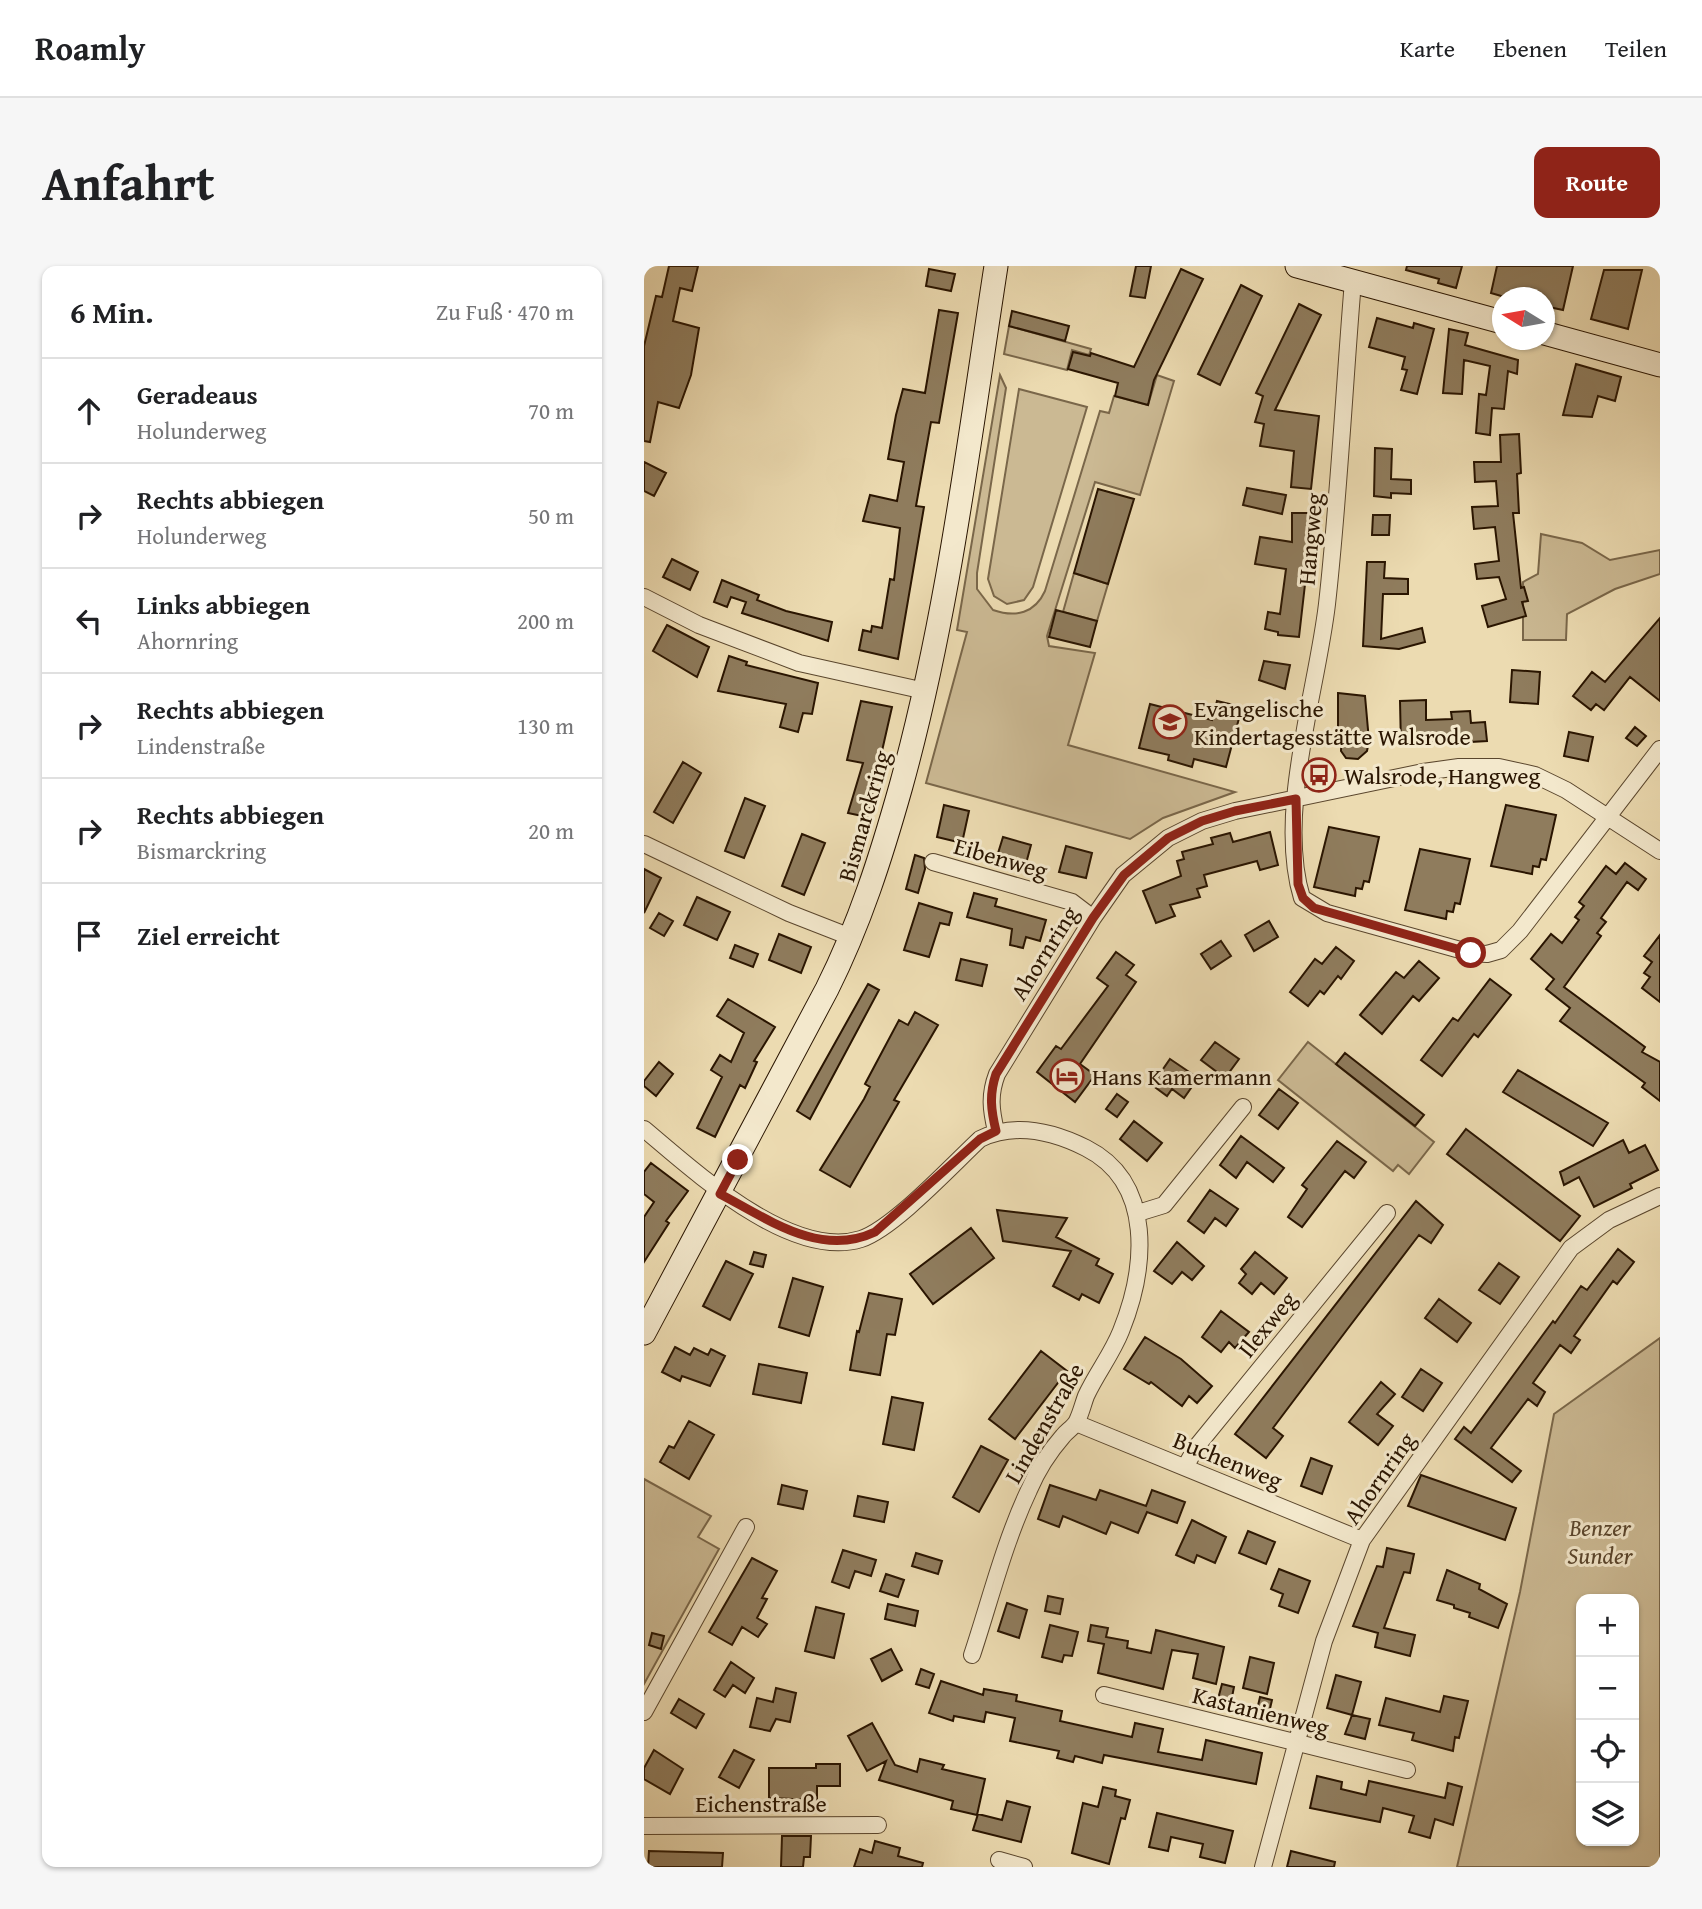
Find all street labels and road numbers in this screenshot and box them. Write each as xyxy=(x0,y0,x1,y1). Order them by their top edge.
street label: Hangweg xyxy=(1289,491,1331,587)
street label: Bismarckring xyxy=(829,746,899,886)
street label: Eibenweg xyxy=(950,828,1052,888)
street label: Ahornring xyxy=(1001,899,1087,1007)
street label: Ilexweg xyxy=(1229,1283,1305,1365)
street label: Lindenstraße xyxy=(995,1356,1093,1490)
street label: Buchenweg xyxy=(1168,1422,1288,1498)
street label: Ahornring xyxy=(1334,1425,1424,1531)
street label: Kastanienweg xyxy=(1189,1677,1333,1745)
street label: Eichenstraße xyxy=(695,1786,827,1821)

